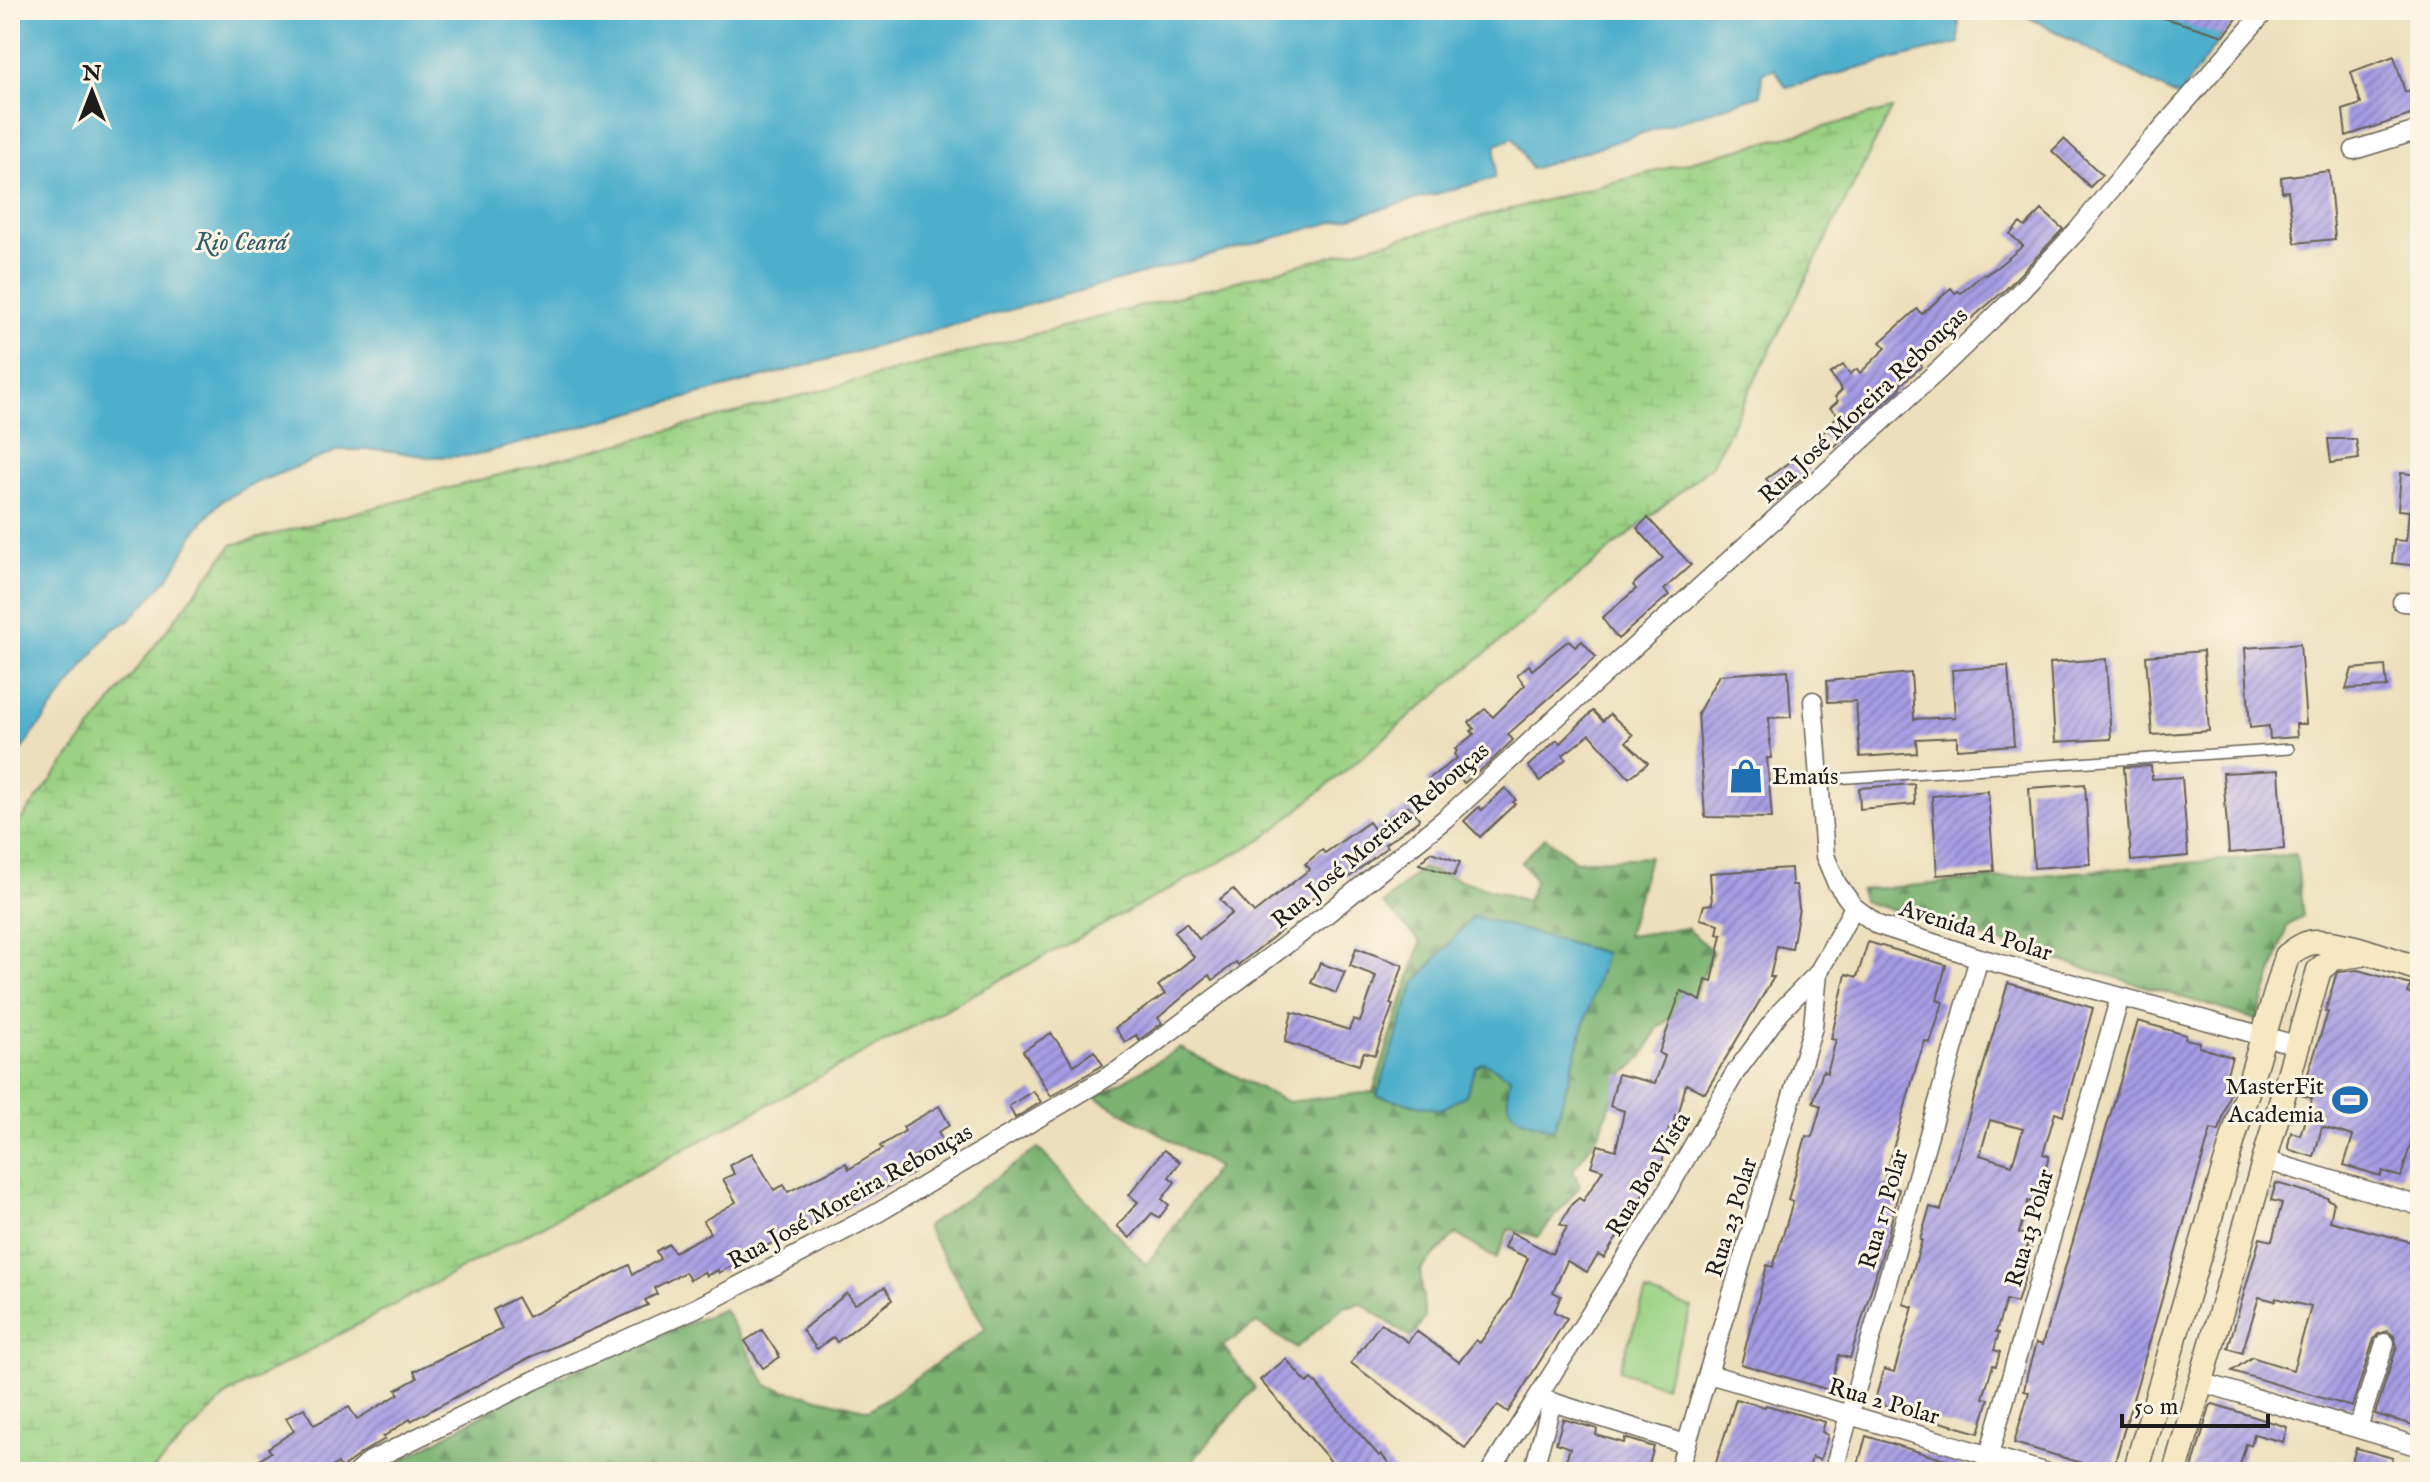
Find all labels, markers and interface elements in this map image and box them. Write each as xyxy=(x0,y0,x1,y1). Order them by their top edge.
north arrow xyxy=(52,52,132,132)
text: N xyxy=(81,60,102,88)
water label: Rio Ceará xyxy=(195,226,290,259)
street label: Rua José Moreira Rebouças xyxy=(1753,301,1975,511)
street label: Rua José Moreira Rebouças xyxy=(1266,736,1496,936)
shop icon: Emaús xyxy=(1727,757,1765,795)
place label: Emaús xyxy=(1772,762,1838,793)
street label: Avenida A Polar xyxy=(1894,893,2056,969)
place label: MasterFit Academia xyxy=(2225,1072,2325,1131)
sports icon: MasterFit Academia xyxy=(2331,1081,2369,1119)
street label: Rua Boa Vista xyxy=(1600,1106,1699,1243)
street label: Rua José Moreira Rebouças xyxy=(723,1117,979,1278)
street label: Rua 17 Polar xyxy=(1853,1146,1916,1273)
street label: Rua 23 Polar xyxy=(1700,1154,1765,1281)
street label: Rua 13 Polar xyxy=(1999,1166,2062,1291)
street label: Rua 2 Polar xyxy=(1824,1372,1943,1433)
scale bar xyxy=(2122,1378,2268,1428)
text: 50 m xyxy=(2134,1392,2178,1423)

